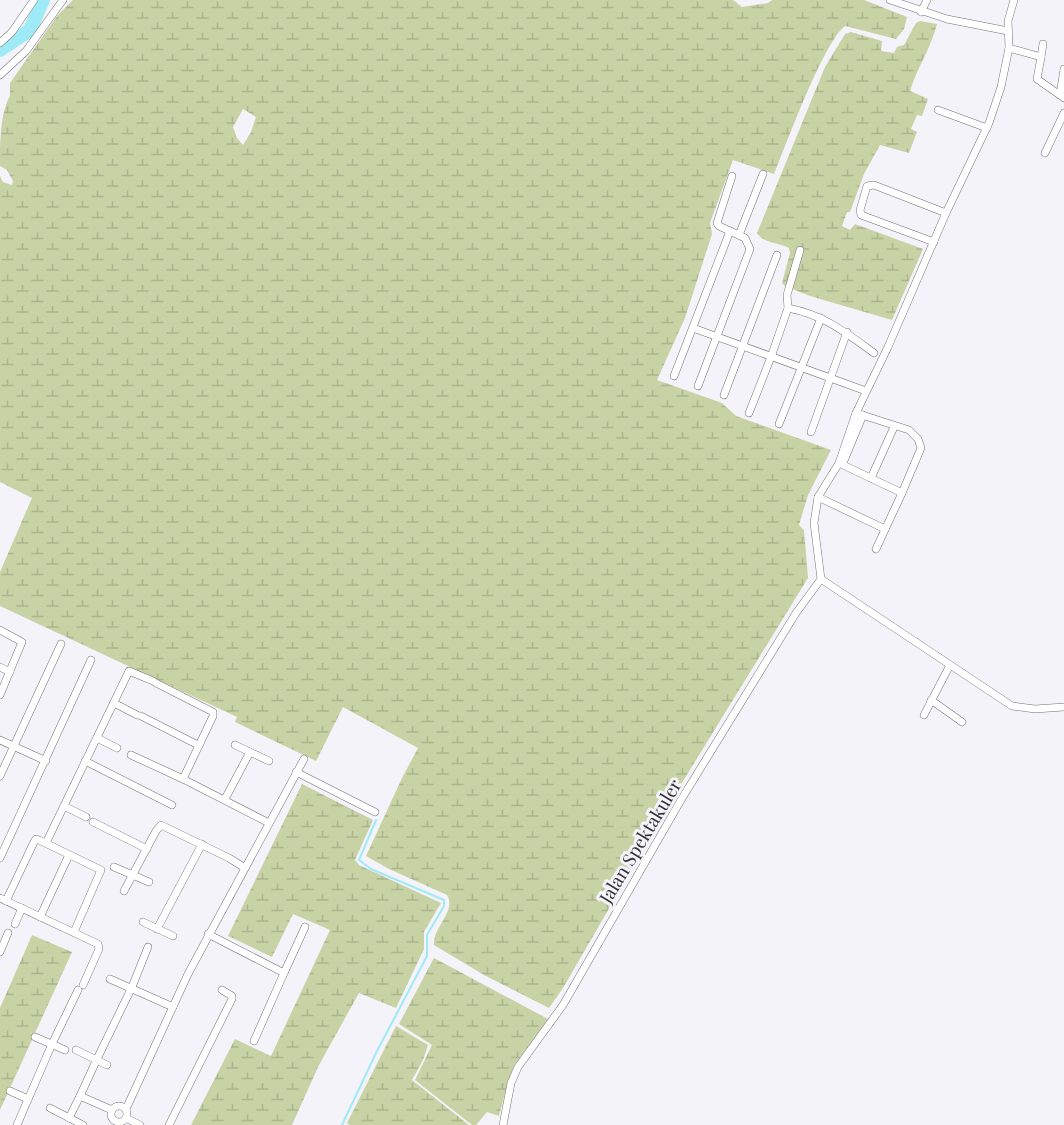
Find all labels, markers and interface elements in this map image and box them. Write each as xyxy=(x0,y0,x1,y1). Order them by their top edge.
street label: Jalan Spektakuler xyxy=(593,774,687,908)

